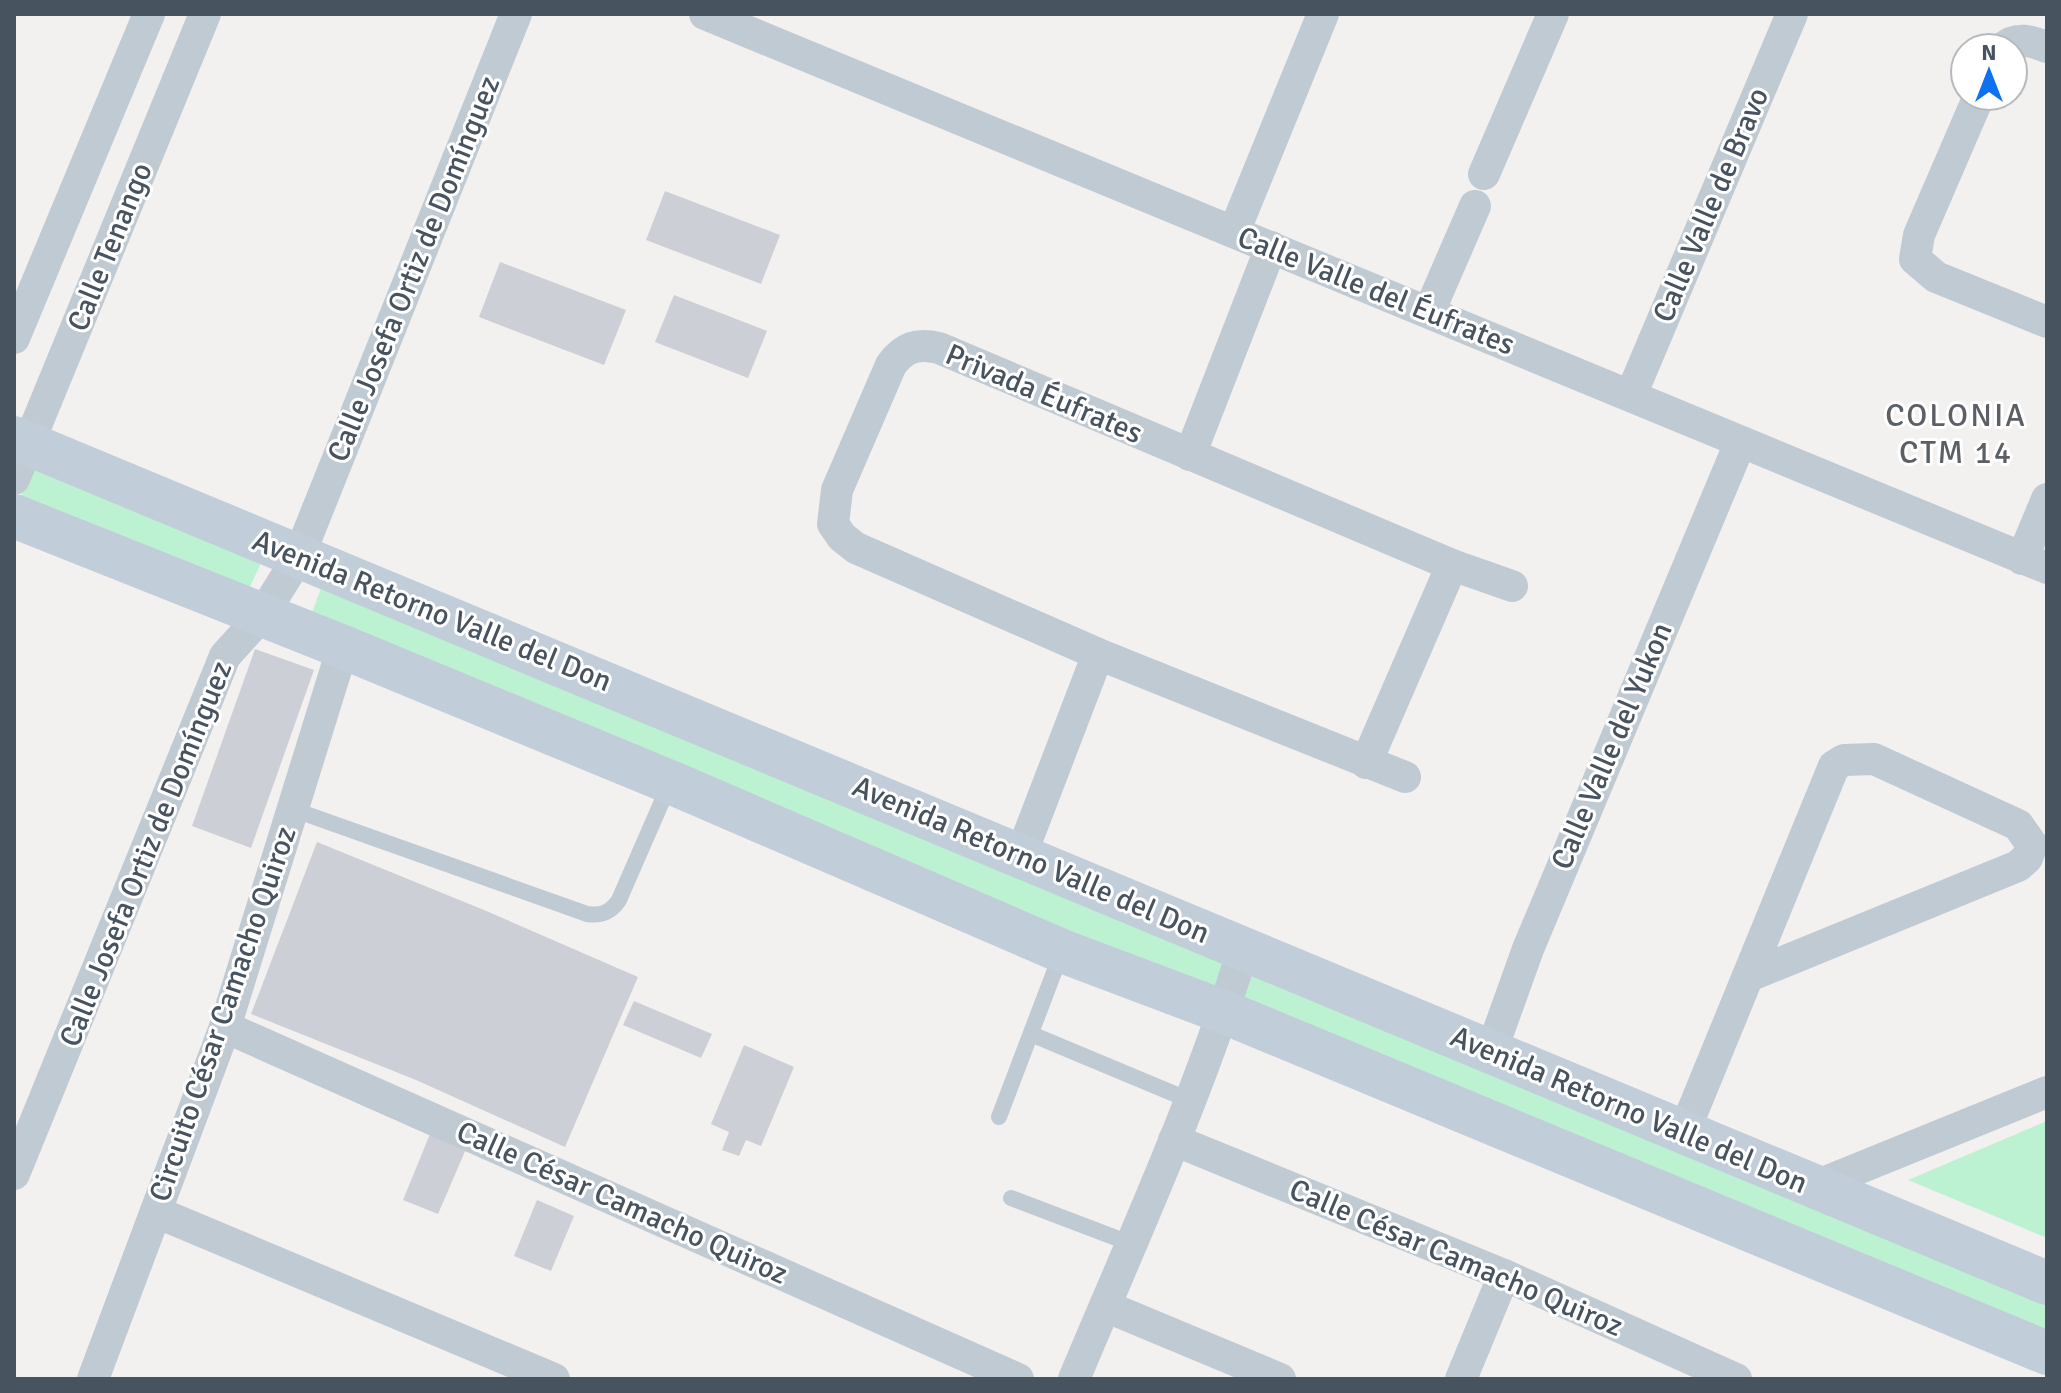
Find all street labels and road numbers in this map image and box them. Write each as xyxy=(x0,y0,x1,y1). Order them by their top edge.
street label: Calle Josefa Ortiz de Domínguez xyxy=(320,71,508,467)
street label: Calle Valle de Bravo xyxy=(1645,82,1777,328)
street label: Calle Tenango xyxy=(59,157,161,337)
street label: Calle Valle del Éufrates xyxy=(1232,218,1520,364)
street label: Privada Éufrates xyxy=(940,336,1148,452)
street label: Avenida Retorno Valle del Don xyxy=(247,522,617,700)
street label: Calle Valle del Yukon xyxy=(1543,617,1681,875)
street label: Calle Josefa Ortiz de Domínguez xyxy=(52,656,240,1052)
street label: Avenida Retorno Valle del Don xyxy=(847,768,1215,952)
street label: Circuito César Camacho Quiroz xyxy=(141,822,305,1206)
street label: Avenida Retorno Valle del Don xyxy=(1445,1018,1813,1202)
street label: Calle César Camacho Quiroz xyxy=(451,1113,793,1293)
street label: Calle César Camacho Quiroz xyxy=(1284,1171,1628,1345)

